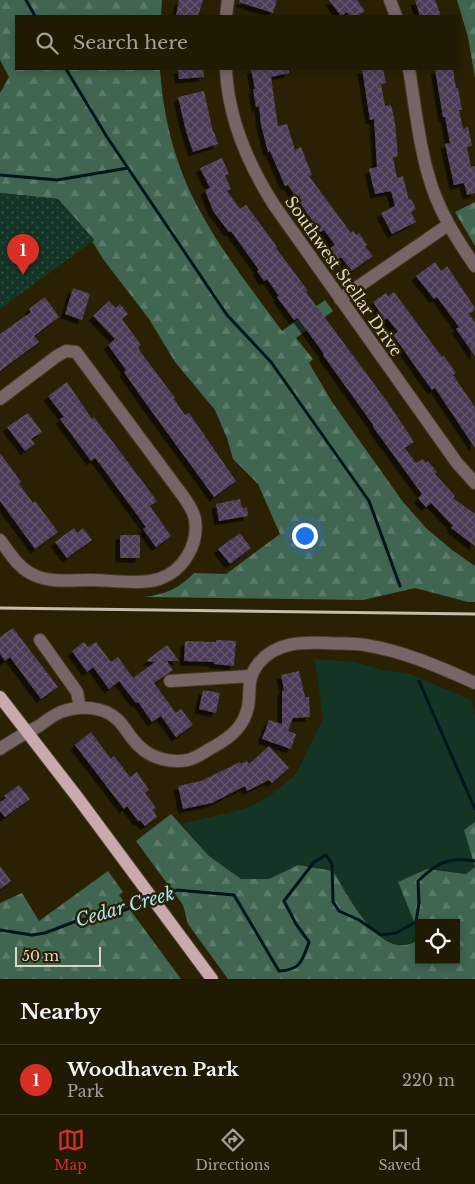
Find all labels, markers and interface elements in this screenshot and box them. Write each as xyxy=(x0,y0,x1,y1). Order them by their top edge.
search box xyxy=(15,15,460,70)
icon: search xyxy=(33,29,61,57)
text: Search here xyxy=(73,31,188,54)
street label: Southwest Stellar Drive xyxy=(281,192,407,360)
pin: 1 xyxy=(7,234,39,275)
your location xyxy=(292,523,318,549)
water label: Cedar Creek xyxy=(73,882,177,932)
map controls xyxy=(415,919,460,964)
button: locate xyxy=(415,919,460,964)
scale bar xyxy=(15,944,101,967)
text: 50 m xyxy=(22,947,59,965)
text: Nearby xyxy=(20,999,101,1025)
text: Woodhaven Park xyxy=(67,1058,239,1081)
text: 1 xyxy=(33,1070,39,1090)
text: 220 m xyxy=(402,1070,455,1090)
text: Park xyxy=(67,1081,104,1101)
tab: Map xyxy=(54,1126,87,1174)
tab: Directions xyxy=(195,1126,270,1174)
tab: Saved xyxy=(378,1126,421,1174)

